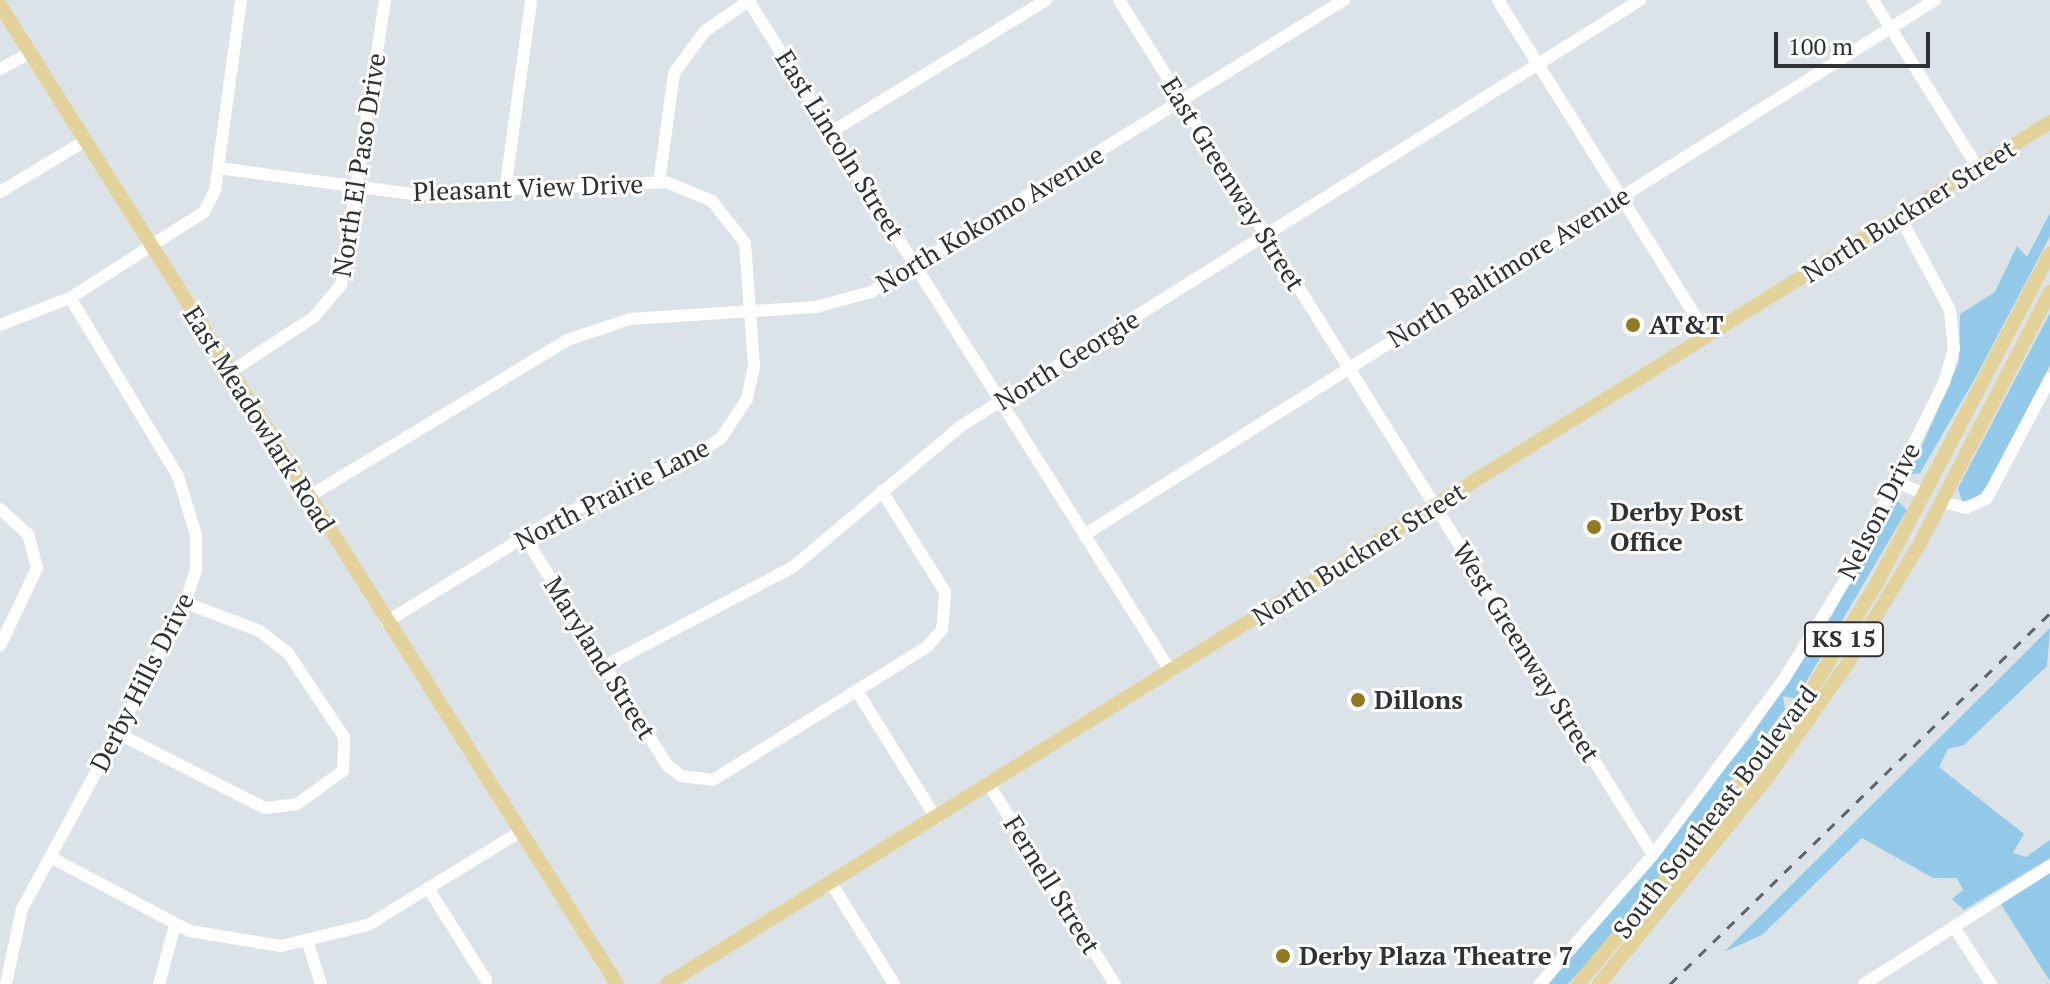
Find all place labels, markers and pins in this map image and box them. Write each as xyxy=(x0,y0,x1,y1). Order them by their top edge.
place label: AT&T xyxy=(1649,309,1724,341)
marker: AT&T xyxy=(1624,316,1642,334)
place label: Derby Post Office xyxy=(1610,496,1743,558)
marker: Derby Post Office xyxy=(1585,518,1603,536)
place label: Dillons xyxy=(1374,684,1463,716)
marker: Dillons xyxy=(1349,691,1367,709)
place label: Derby Plaza Theatre 7 xyxy=(1299,940,1573,972)
marker: Derby Plaza Theatre 7 xyxy=(1274,947,1292,965)

